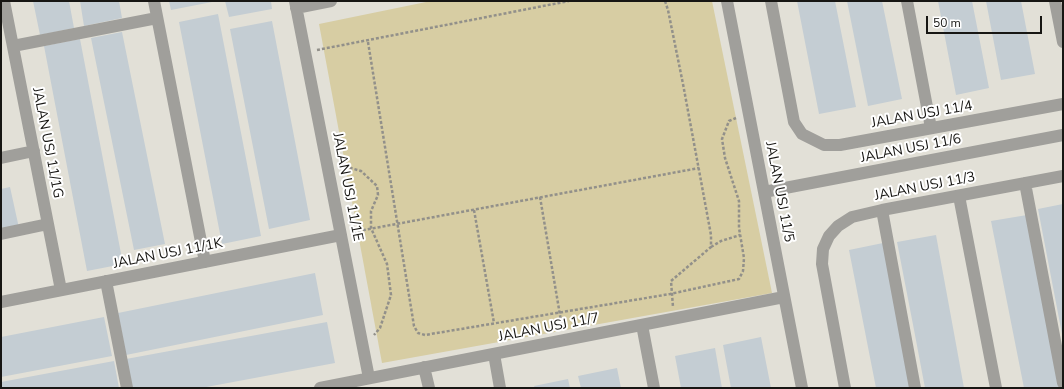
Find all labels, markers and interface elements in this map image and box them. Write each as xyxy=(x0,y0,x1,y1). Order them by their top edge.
scale bar xyxy=(928,8,1044,34)
text: 50 m xyxy=(933,15,961,31)
street label: JALAN USJ 11/1G xyxy=(28,86,66,200)
street label: JALAN USJ 11/4 xyxy=(870,98,974,132)
street label: JALAN USJ 11/1E xyxy=(328,131,366,243)
street label: JALAN USJ 11/6 xyxy=(859,131,963,167)
street label: JALAN USJ 11/5 xyxy=(761,140,797,244)
street label: JALAN USJ 11/3 xyxy=(873,169,977,205)
street label: JALAN USJ 11/1K xyxy=(112,235,224,273)
street label: JALAN USJ 11/7 xyxy=(497,310,601,346)

